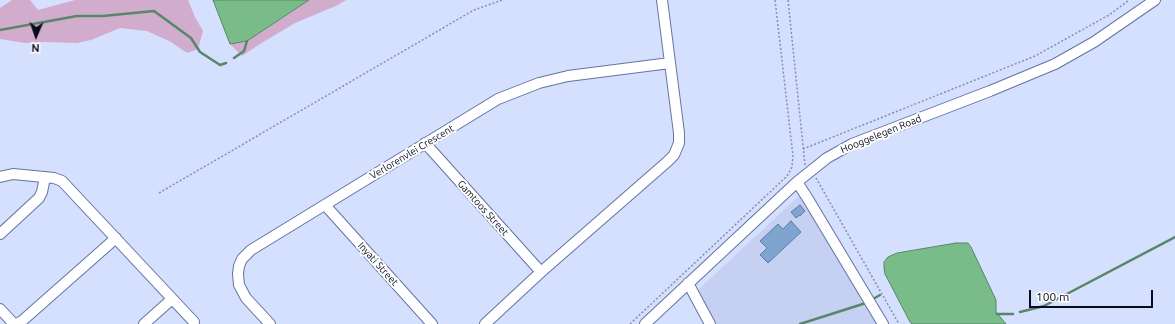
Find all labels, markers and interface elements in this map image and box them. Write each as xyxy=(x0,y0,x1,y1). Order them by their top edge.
north arrow xyxy=(16,16,56,56)
text: N xyxy=(31,42,40,54)
street label: Hooggelegen Road xyxy=(839,112,923,156)
street label: Verlorenvlei Crescent xyxy=(368,122,456,182)
street label: Gamtoos Street xyxy=(455,178,511,238)
street label: Inyati Street xyxy=(355,240,401,288)
scale bar xyxy=(1031,282,1155,308)
text: 100 m xyxy=(1036,290,1069,303)

